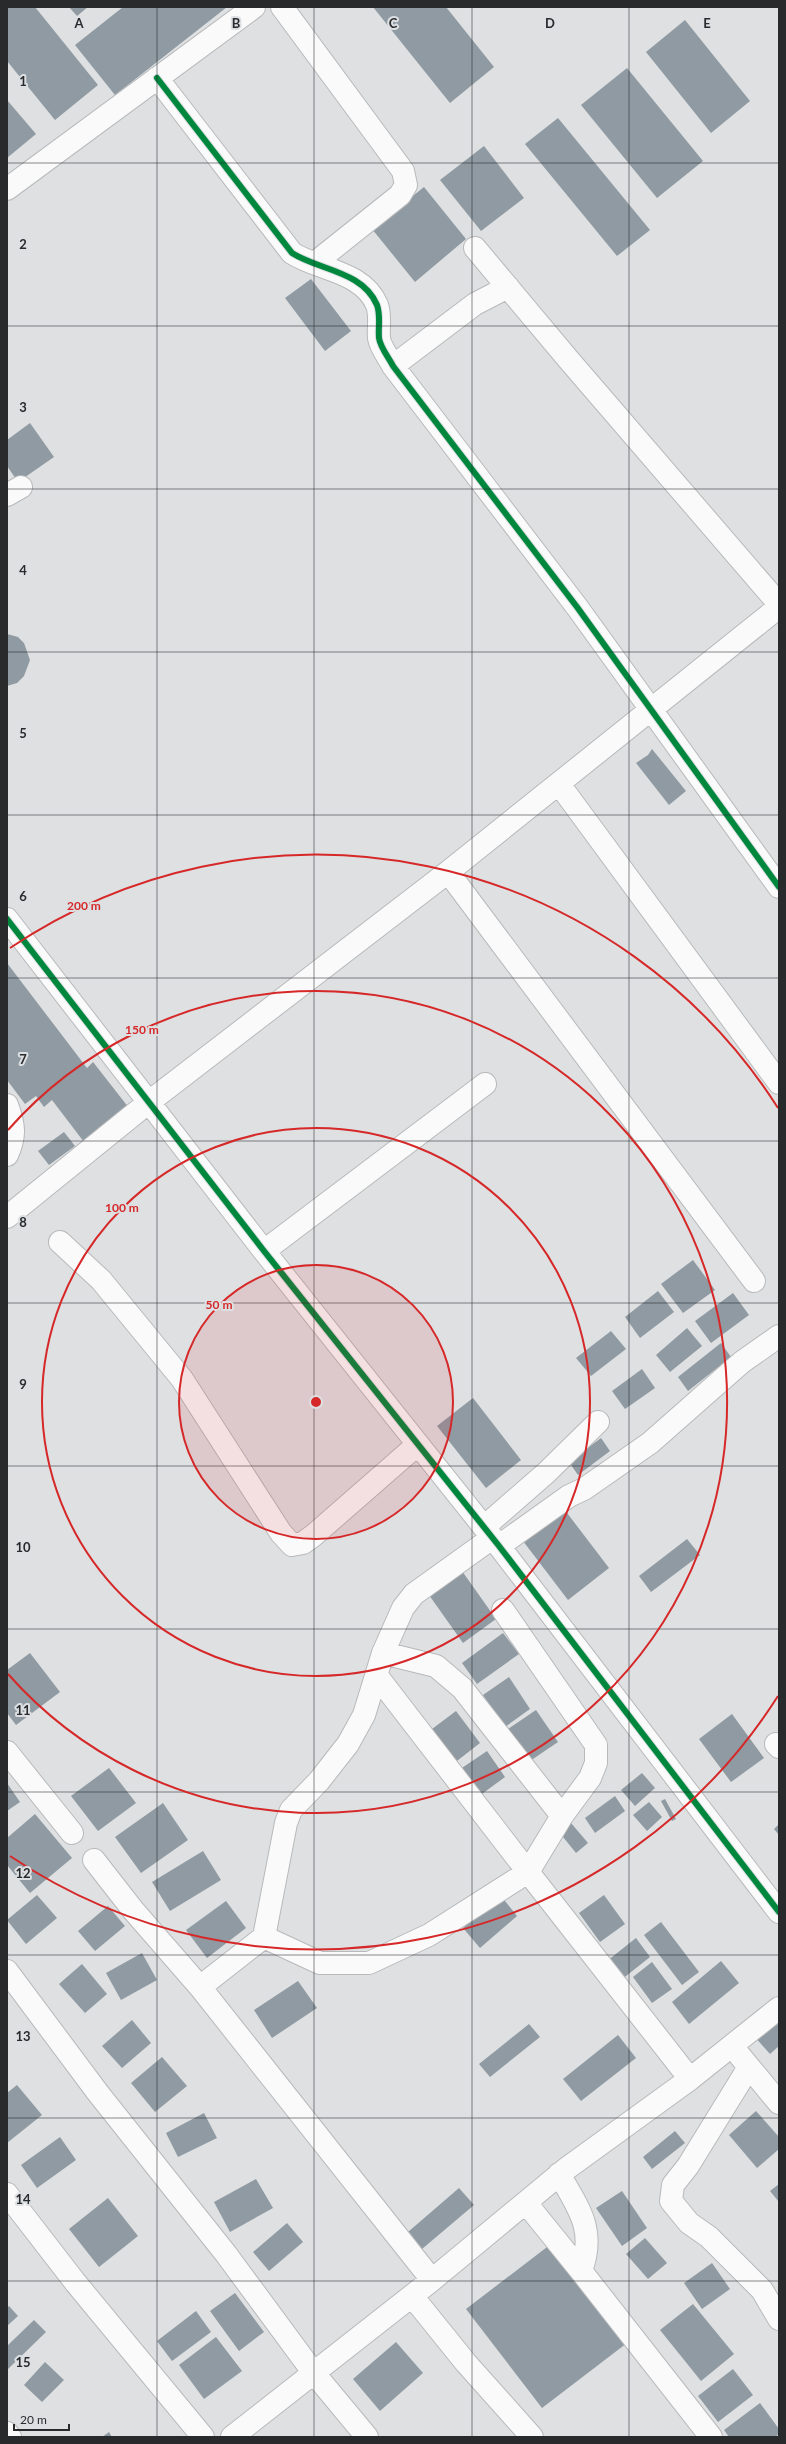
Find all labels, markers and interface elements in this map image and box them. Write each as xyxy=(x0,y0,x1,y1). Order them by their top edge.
text: A xyxy=(73,15,84,31)
text: B xyxy=(232,15,241,31)
text: C xyxy=(389,15,398,31)
text: D xyxy=(545,15,555,31)
text: E xyxy=(703,15,711,31)
text: 1 xyxy=(19,73,27,89)
text: 2 xyxy=(19,236,27,252)
text: 3 xyxy=(19,399,27,415)
text: 4 xyxy=(19,562,27,578)
text: 5 xyxy=(19,725,27,741)
text: 6 xyxy=(19,888,27,904)
text: 200 m xyxy=(67,898,101,913)
text: 150 m xyxy=(125,1022,159,1037)
text: 7 xyxy=(19,1051,27,1067)
text: 100 m xyxy=(105,1200,139,1215)
text: 8 xyxy=(19,1214,27,1230)
text: 50 m xyxy=(206,1297,232,1312)
text: 9 xyxy=(19,1376,27,1392)
centre of rings xyxy=(309,1395,323,1409)
text: 10 xyxy=(15,1539,31,1555)
text: 11 xyxy=(15,1702,31,1718)
text: 12 xyxy=(15,1865,31,1881)
text: 13 xyxy=(15,2028,31,2044)
text: 14 xyxy=(15,2191,31,2207)
text: 15 xyxy=(15,2354,31,2370)
scale bar xyxy=(14,2406,69,2432)
text: 20 m xyxy=(20,2412,47,2427)

